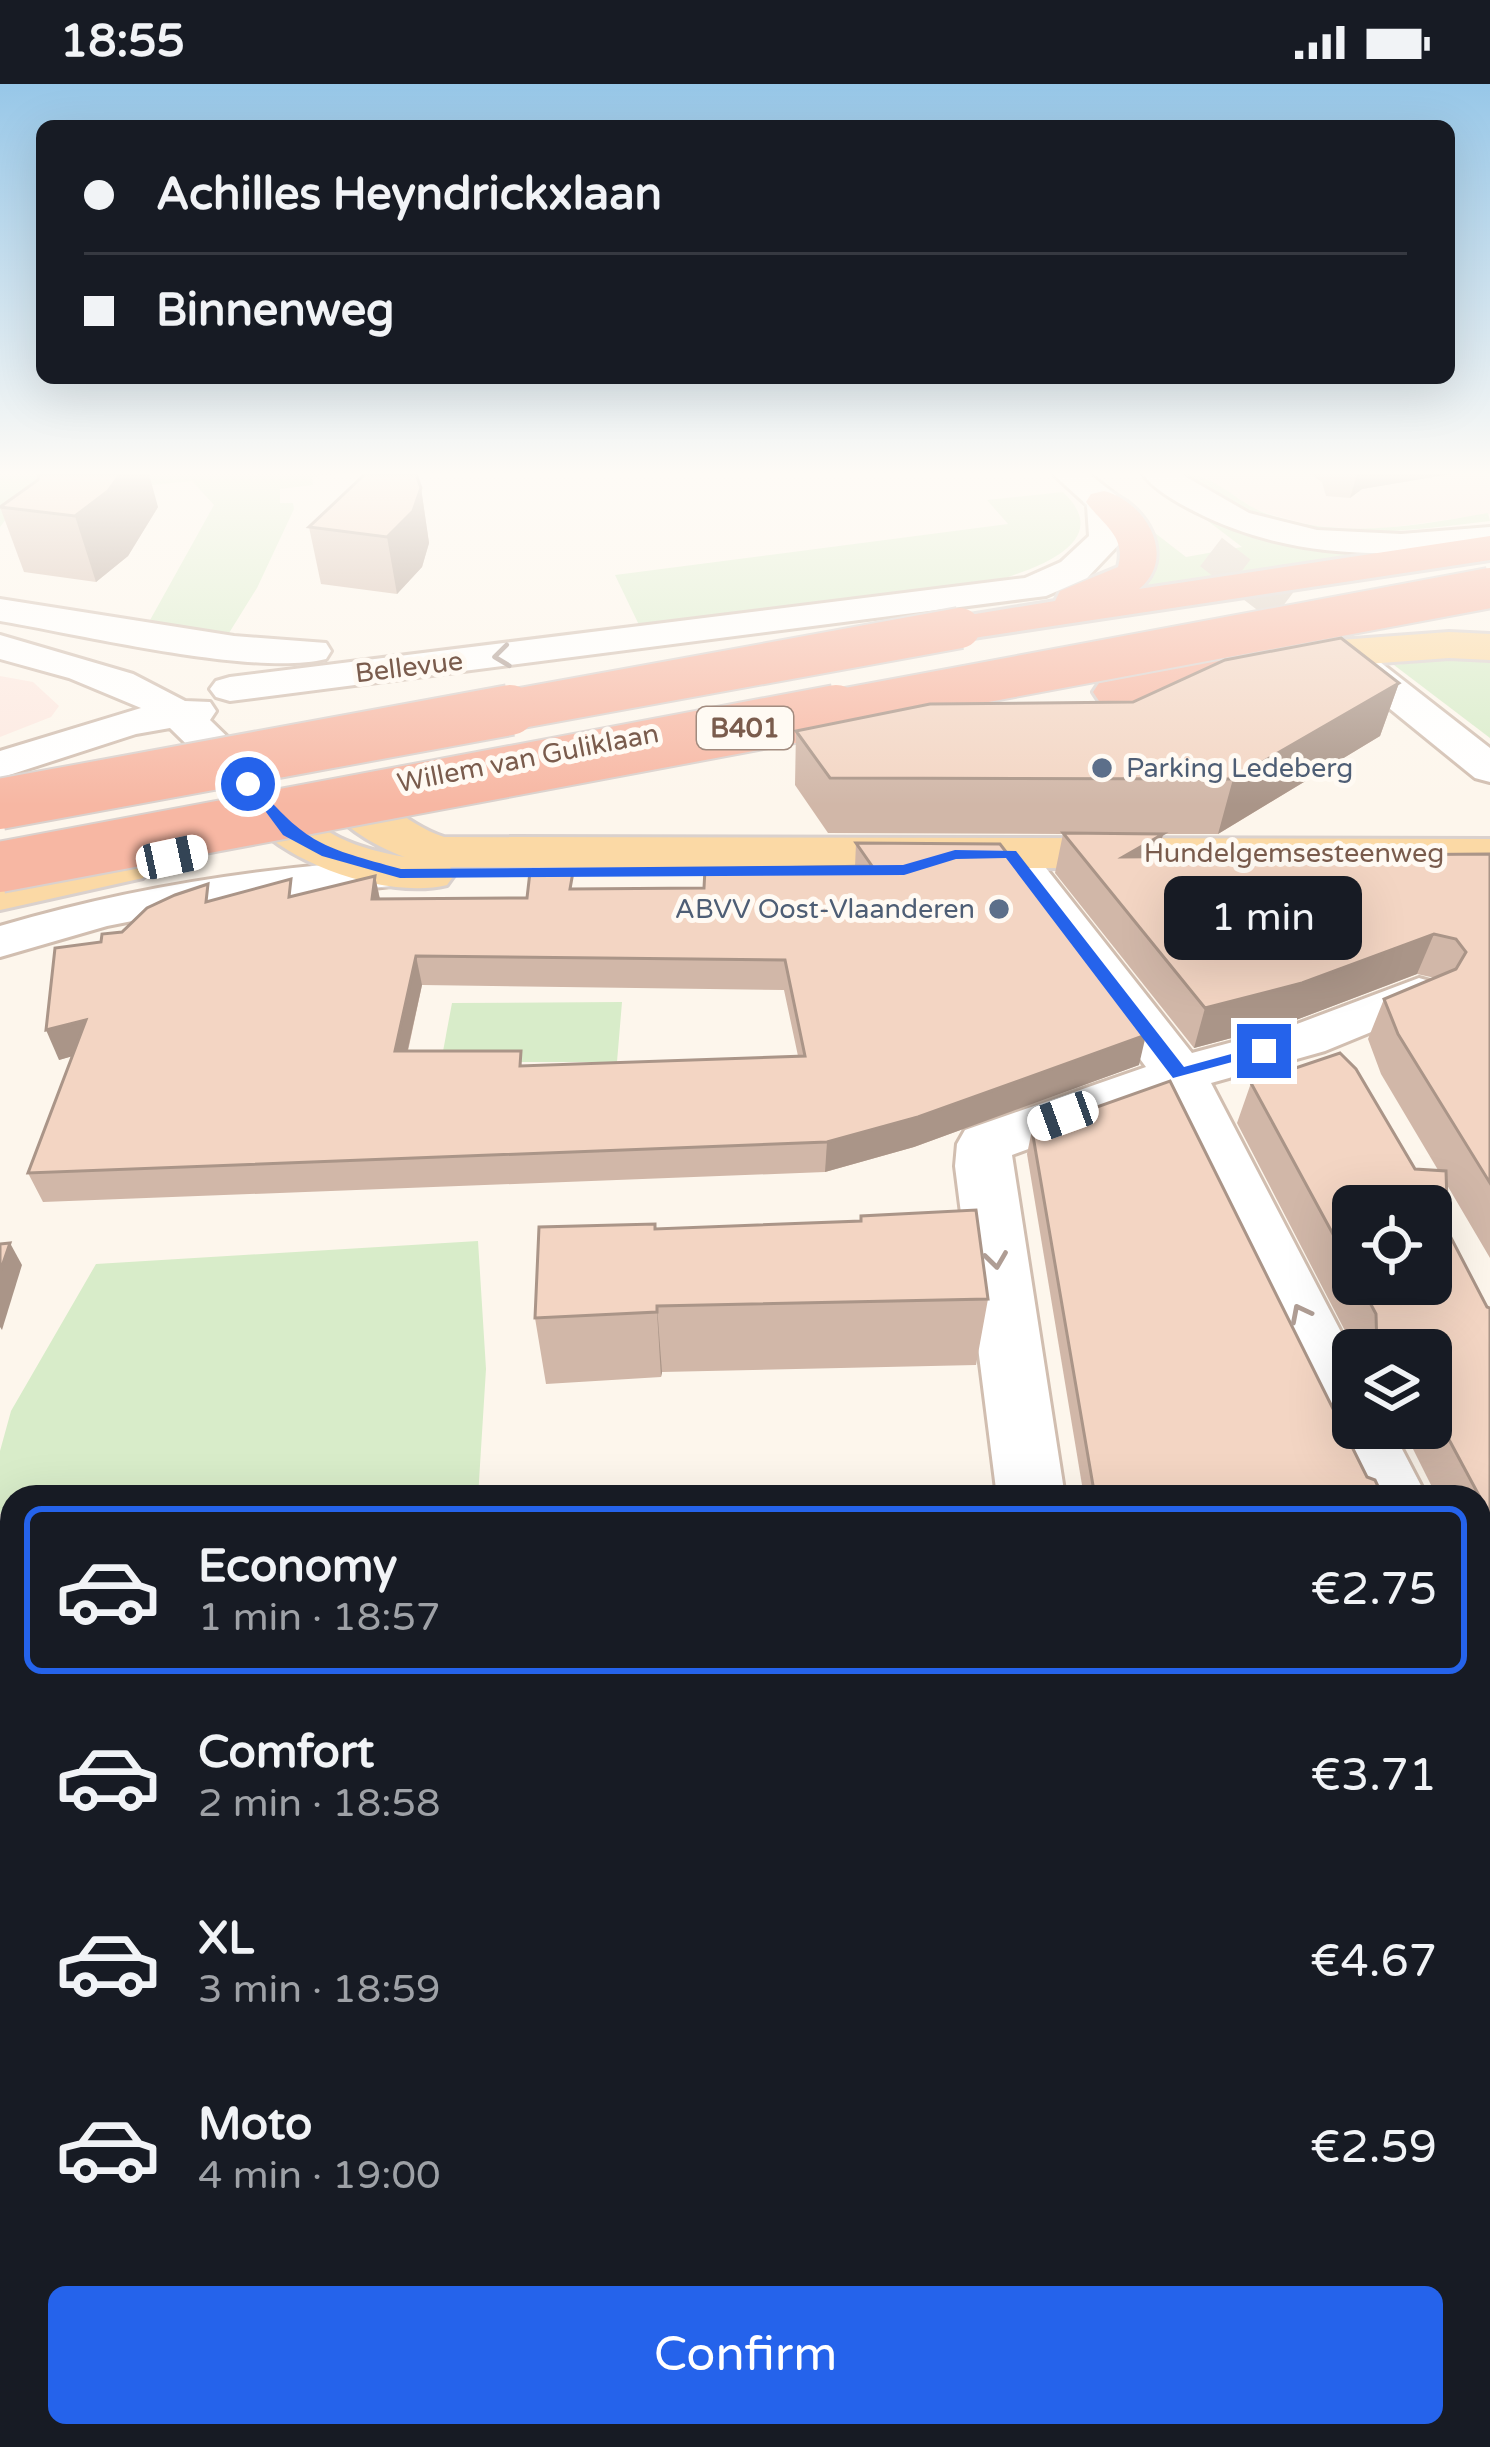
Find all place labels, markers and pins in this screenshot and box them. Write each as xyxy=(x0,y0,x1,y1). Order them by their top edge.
place label: Parking Ledeberg xyxy=(1126,752,1353,785)
marker: Parking Ledeberg xyxy=(1089,755,1115,781)
place label: ABVV Oost-Vlaanderen xyxy=(675,893,975,926)
marker: ABVV Oost-Vlaanderen xyxy=(986,896,1012,922)

